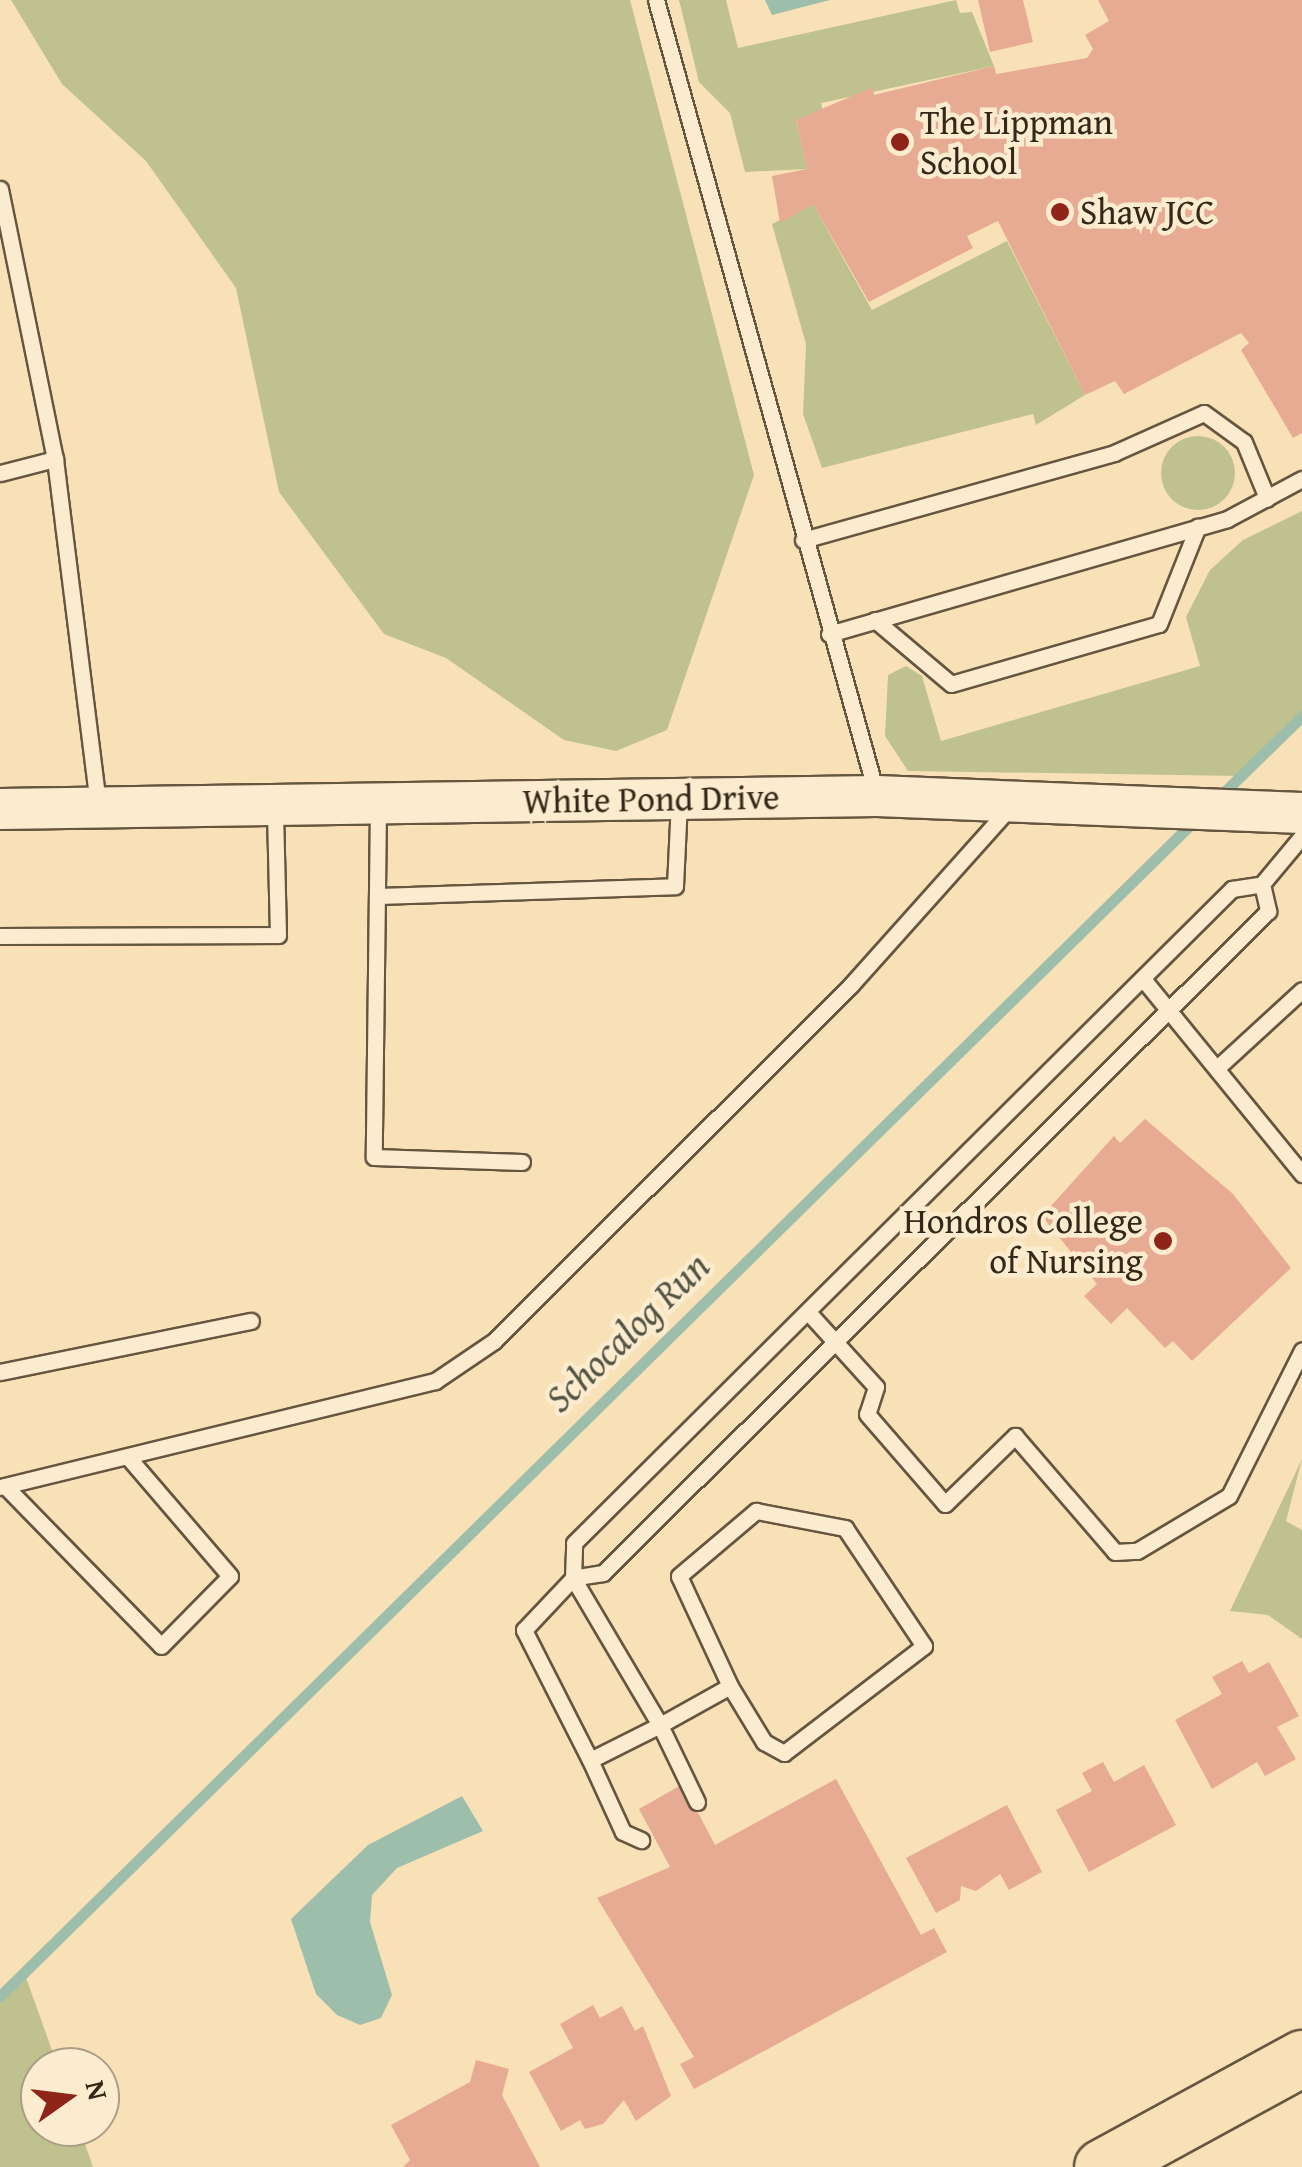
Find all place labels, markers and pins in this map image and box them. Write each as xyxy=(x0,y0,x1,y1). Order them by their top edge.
place label: The Lippman School xyxy=(920,101,1113,183)
marker: The Lippman School xyxy=(889,131,911,153)
place label: Shaw JCC xyxy=(1080,191,1214,233)
marker: Shaw JCC xyxy=(1049,201,1071,223)
place label: Hondros College of Nursing xyxy=(903,1200,1143,1282)
marker: Hondros College of Nursing xyxy=(1152,1230,1174,1252)

